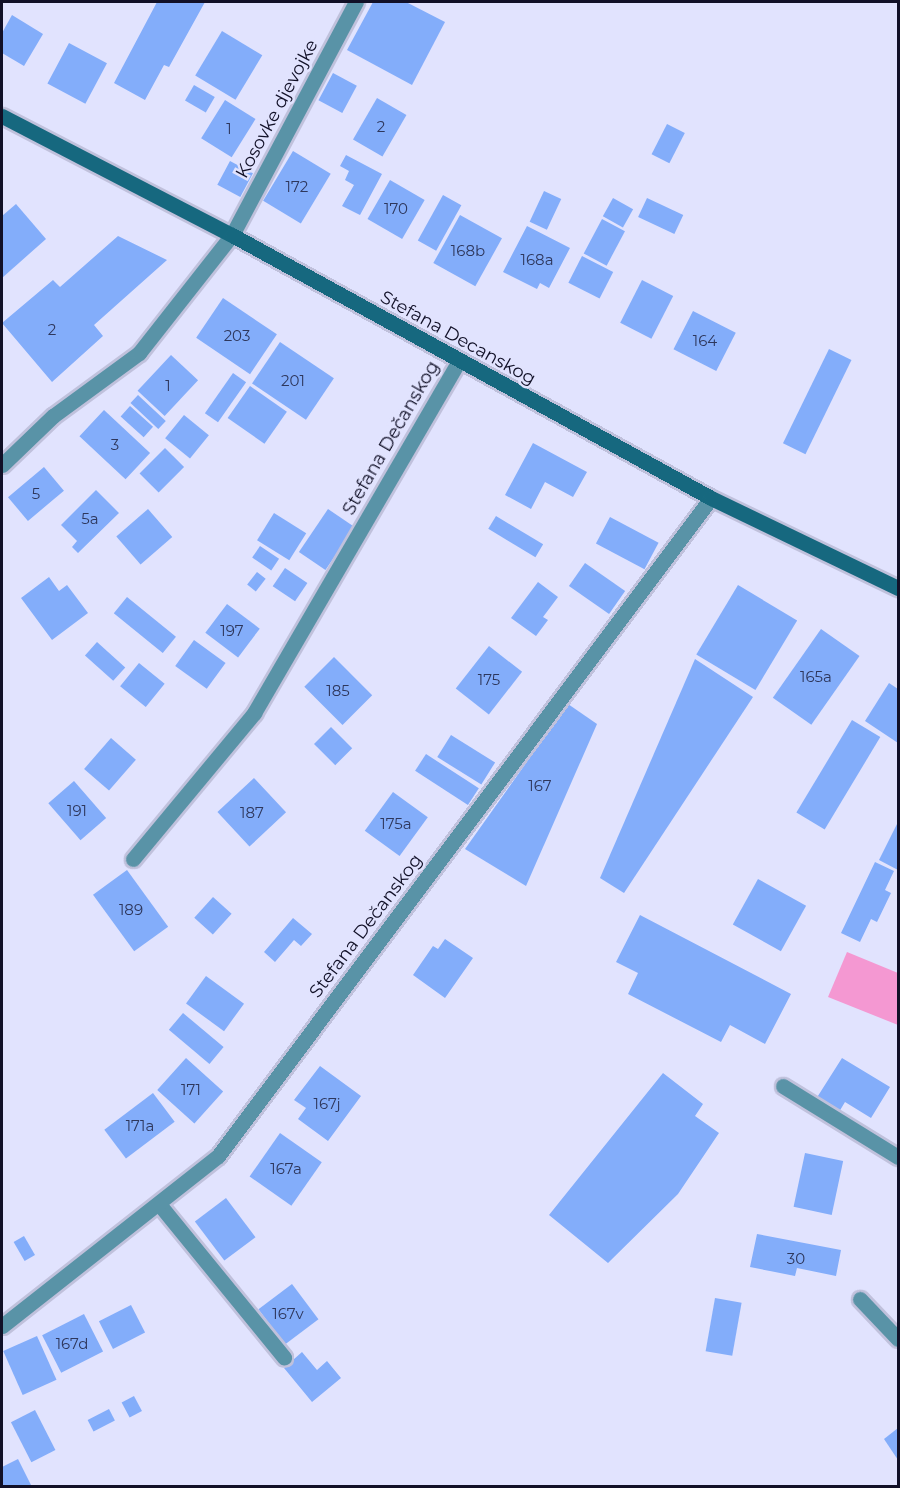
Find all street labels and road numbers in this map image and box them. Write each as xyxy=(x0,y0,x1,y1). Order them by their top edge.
street label: Kosovke djevojke xyxy=(231,36,323,182)
street label: Stefana Decanskog xyxy=(376,286,540,390)
street label: Stefana Dečanskog xyxy=(338,357,444,519)
street label: Stefana Dečanskog xyxy=(305,850,427,1002)

